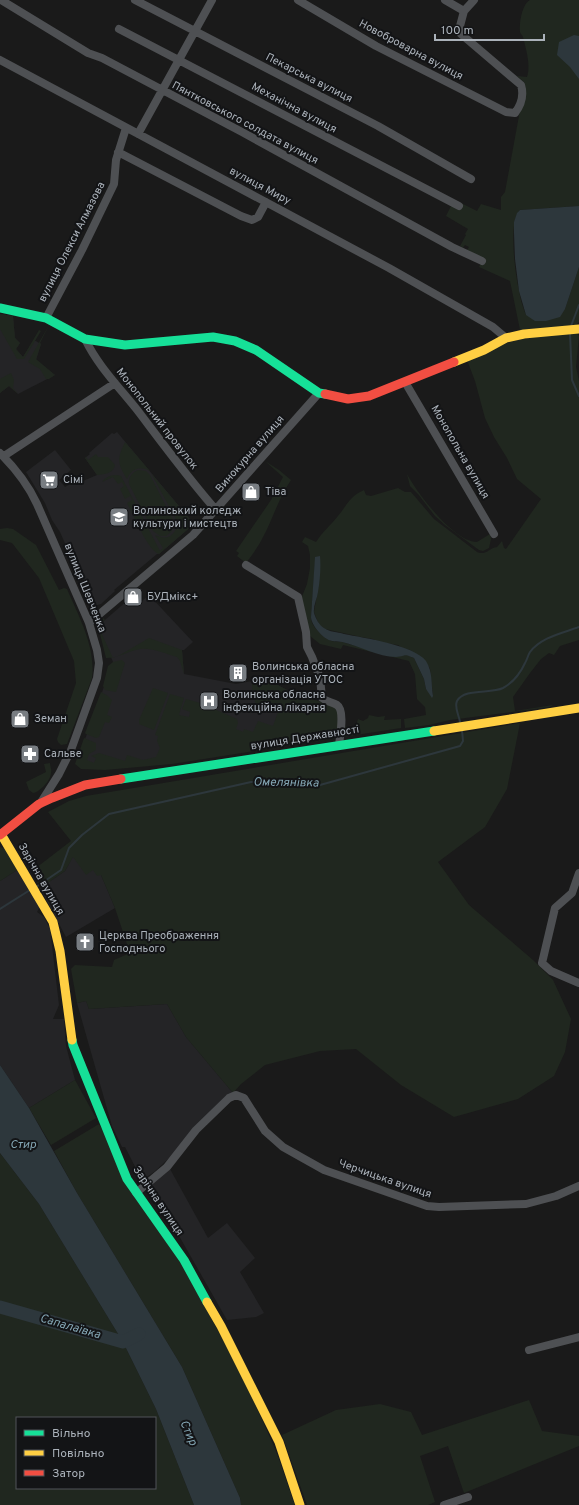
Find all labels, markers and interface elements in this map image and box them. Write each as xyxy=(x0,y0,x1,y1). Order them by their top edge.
scale bar xyxy=(435,16,544,42)
street label: Новоброварна вулиця xyxy=(356,17,466,83)
text: 100 m xyxy=(441,23,474,39)
street label: Пекарська вулиця xyxy=(263,50,355,106)
street label: Пянтковського солдата вулиця xyxy=(169,78,321,168)
street label: Механічна вулиця xyxy=(249,80,339,136)
street label: вулиця Миру xyxy=(227,164,293,208)
street label: вулиця Олекси Алмазова xyxy=(36,179,109,304)
street label: Монопольний провулок xyxy=(113,365,201,473)
street label: Монопольна вулиця xyxy=(427,403,493,501)
street label: Винокурна вулиця xyxy=(213,412,287,496)
supermarket icon: Сімі xyxy=(38,469,60,491)
place label: Сімі xyxy=(63,473,83,487)
shop icon: Тіва xyxy=(240,481,262,503)
place label: Тіва xyxy=(265,485,286,499)
place label: Волинський коледж культури і мистецтв xyxy=(133,504,241,531)
school or university icon: Волинський коледж культури і мистецтв xyxy=(108,506,130,528)
street label: вулиця Шевченка xyxy=(61,541,109,635)
shop icon: БУДмікс+ xyxy=(122,586,144,608)
place label: БУДмікс+ xyxy=(147,590,198,604)
place label: Волинська обласна організація УТОС xyxy=(252,660,354,687)
building icon: Волинська обласна організація УТОС xyxy=(227,662,249,684)
place label: Волинська обласна інфекційна лікарня xyxy=(223,688,326,715)
hospital icon: Волинська обласна інфекційна лікарня xyxy=(198,690,220,712)
shop icon: Земан xyxy=(9,708,31,730)
place label: Земан xyxy=(34,712,67,726)
street label: вулиця Державності xyxy=(250,723,360,753)
pharmacy icon: Сальве xyxy=(19,743,41,765)
place label: Сальве xyxy=(44,747,82,761)
water label: Омелянівка xyxy=(253,774,320,792)
street label: Зарічна вулиця xyxy=(15,840,67,918)
place label: Церква Преображення Господнього xyxy=(99,929,219,956)
church icon: Церква Преображення Господнього xyxy=(74,931,96,953)
water label: Стир xyxy=(10,1137,36,1153)
street label: Черчицька вулиця xyxy=(336,1156,434,1202)
street label: Зарічна вулиця xyxy=(130,1163,186,1239)
water label: Сапалаївка xyxy=(38,1311,103,1343)
legend xyxy=(16,1417,156,1489)
water label: Стир xyxy=(175,1418,201,1449)
text: Вільно xyxy=(52,1426,91,1442)
text: Повільно xyxy=(52,1446,105,1462)
text: Затор xyxy=(52,1466,85,1482)

